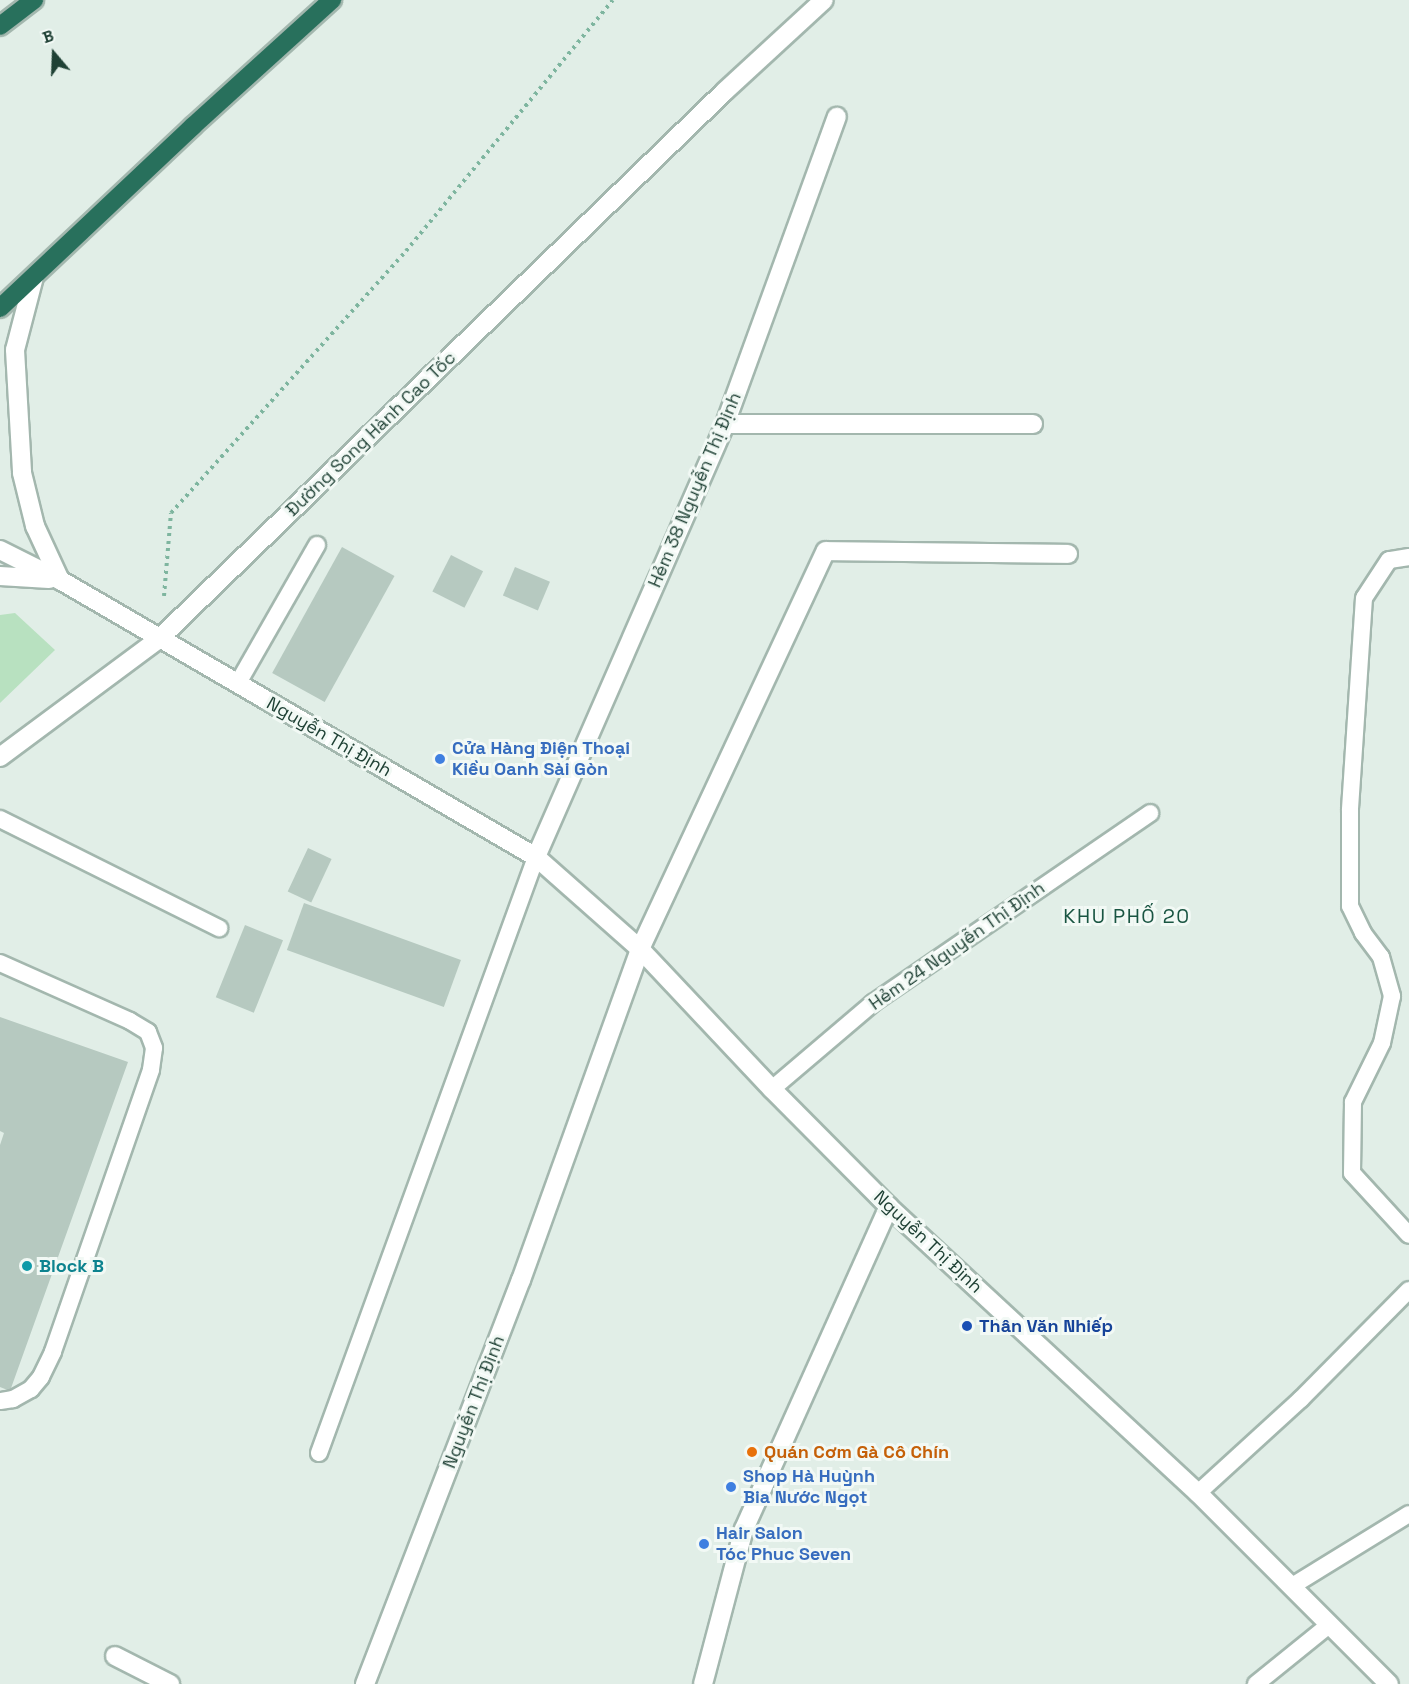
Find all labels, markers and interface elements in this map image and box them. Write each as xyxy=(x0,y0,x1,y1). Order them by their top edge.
north arrow xyxy=(24,24,84,84)
text: B xyxy=(40,25,56,48)
street label: Đường Song Hành Cao Tốc xyxy=(281,347,461,521)
street label: Hẻm 38 Nguyễn Thị Định xyxy=(644,389,746,591)
street label: Nguyễn Thị Định xyxy=(263,692,395,782)
place label: Cửa Hàng Điện Thoại Kiều Oanh Sài Gòn xyxy=(452,738,631,780)
marker: Cửa Hàng Điện Thoại Kiều Oanh Sài Gòn xyxy=(433,752,447,766)
street label: Hẻm 24 Nguyễn Thị Định xyxy=(865,877,1049,1015)
district label: KHU PHỐ 20 xyxy=(1063,904,1191,928)
street label: Nguyễn Thị Định xyxy=(869,1186,987,1298)
place label: Block B xyxy=(39,1255,104,1277)
marker: Block B xyxy=(20,1259,34,1273)
place label: Thân Văn Nhiếp xyxy=(979,1315,1113,1337)
marker: Thân Văn Nhiếp xyxy=(960,1319,974,1333)
street label: Nguyễn Thị Định xyxy=(439,1332,509,1472)
place label: Quán Cơm Gà Cô Chín xyxy=(764,1441,949,1463)
marker: Quán Cơm Gà Cô Chín xyxy=(745,1445,759,1459)
place label: Shop Hà Huỳnh Bia Nước Ngọt xyxy=(743,1466,875,1508)
marker: Shop Hà Huỳnh Bia Nước Ngọt xyxy=(724,1480,738,1494)
place label: Hair Salon Tóc Phuc Seven xyxy=(716,1523,851,1565)
marker: Hair Salon Tóc Phuc Seven xyxy=(697,1537,711,1551)

